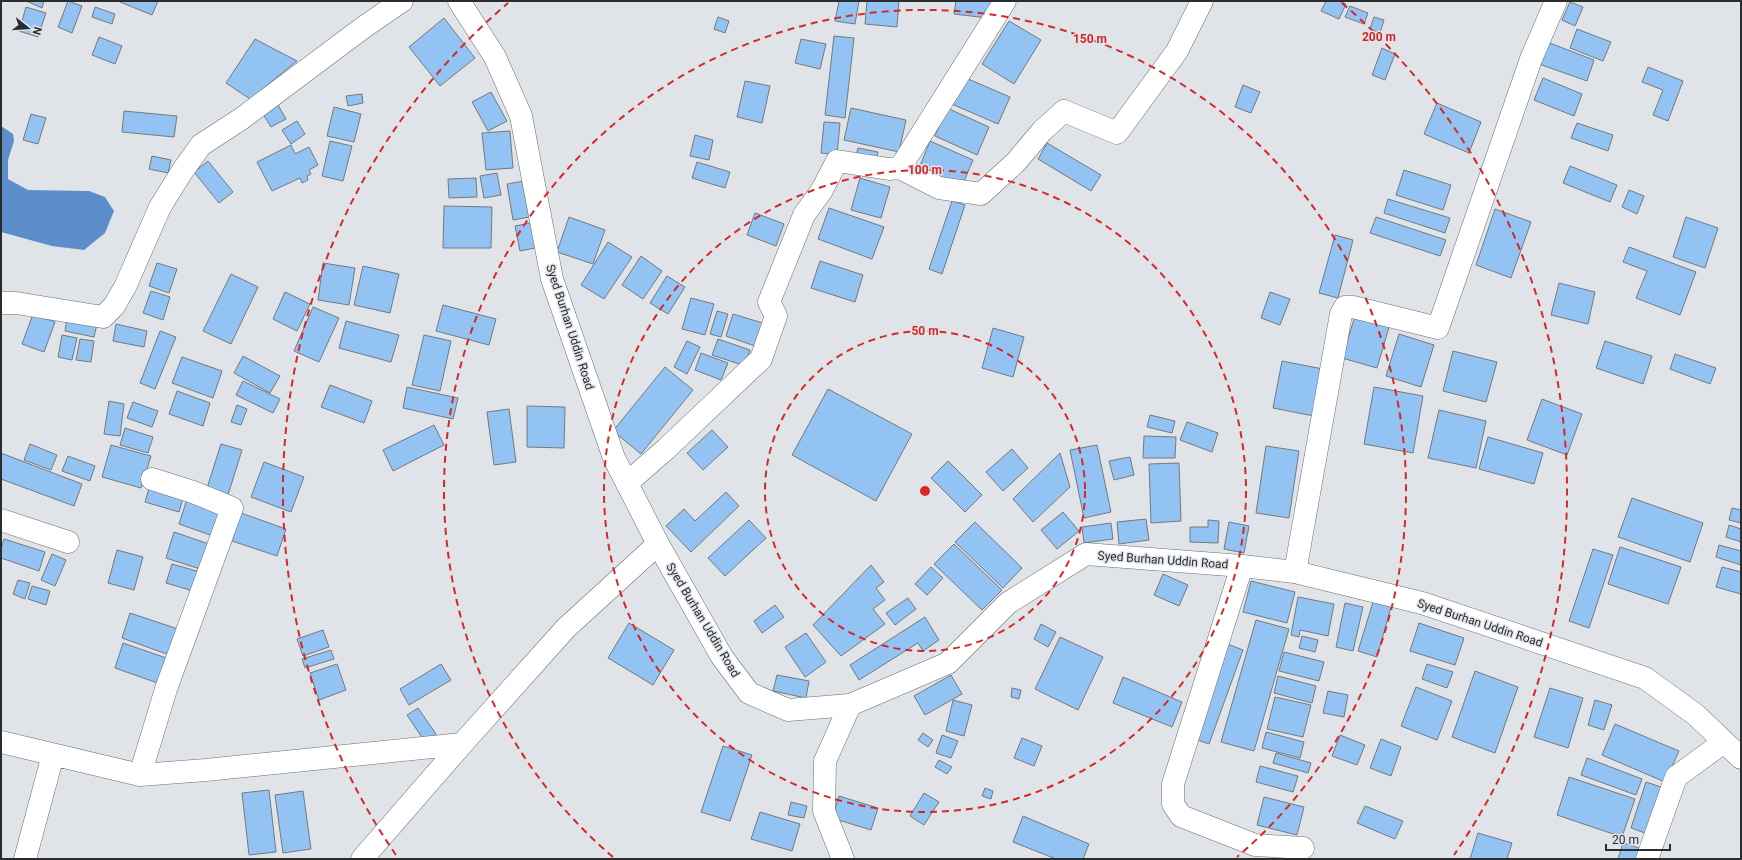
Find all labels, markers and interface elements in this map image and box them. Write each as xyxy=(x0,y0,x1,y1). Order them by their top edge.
north arrow xyxy=(8,8,48,48)
text: N xyxy=(30,25,44,37)
text: 200 m xyxy=(1362,30,1396,44)
text: 150 m xyxy=(1073,32,1107,46)
text: 100 m xyxy=(908,163,942,177)
street label: Syed Burhan Uddin Road xyxy=(543,262,597,392)
text: 50 m xyxy=(911,324,939,338)
centre of rings xyxy=(918,484,932,498)
street label: Syed Burhan Uddin Road xyxy=(1097,548,1229,572)
street label: Syed Burhan Uddin Road xyxy=(663,560,743,680)
street label: Syed Burhan Uddin Road xyxy=(1415,596,1545,650)
scale bar xyxy=(1606,826,1670,852)
text: 20 m xyxy=(1612,833,1639,847)

